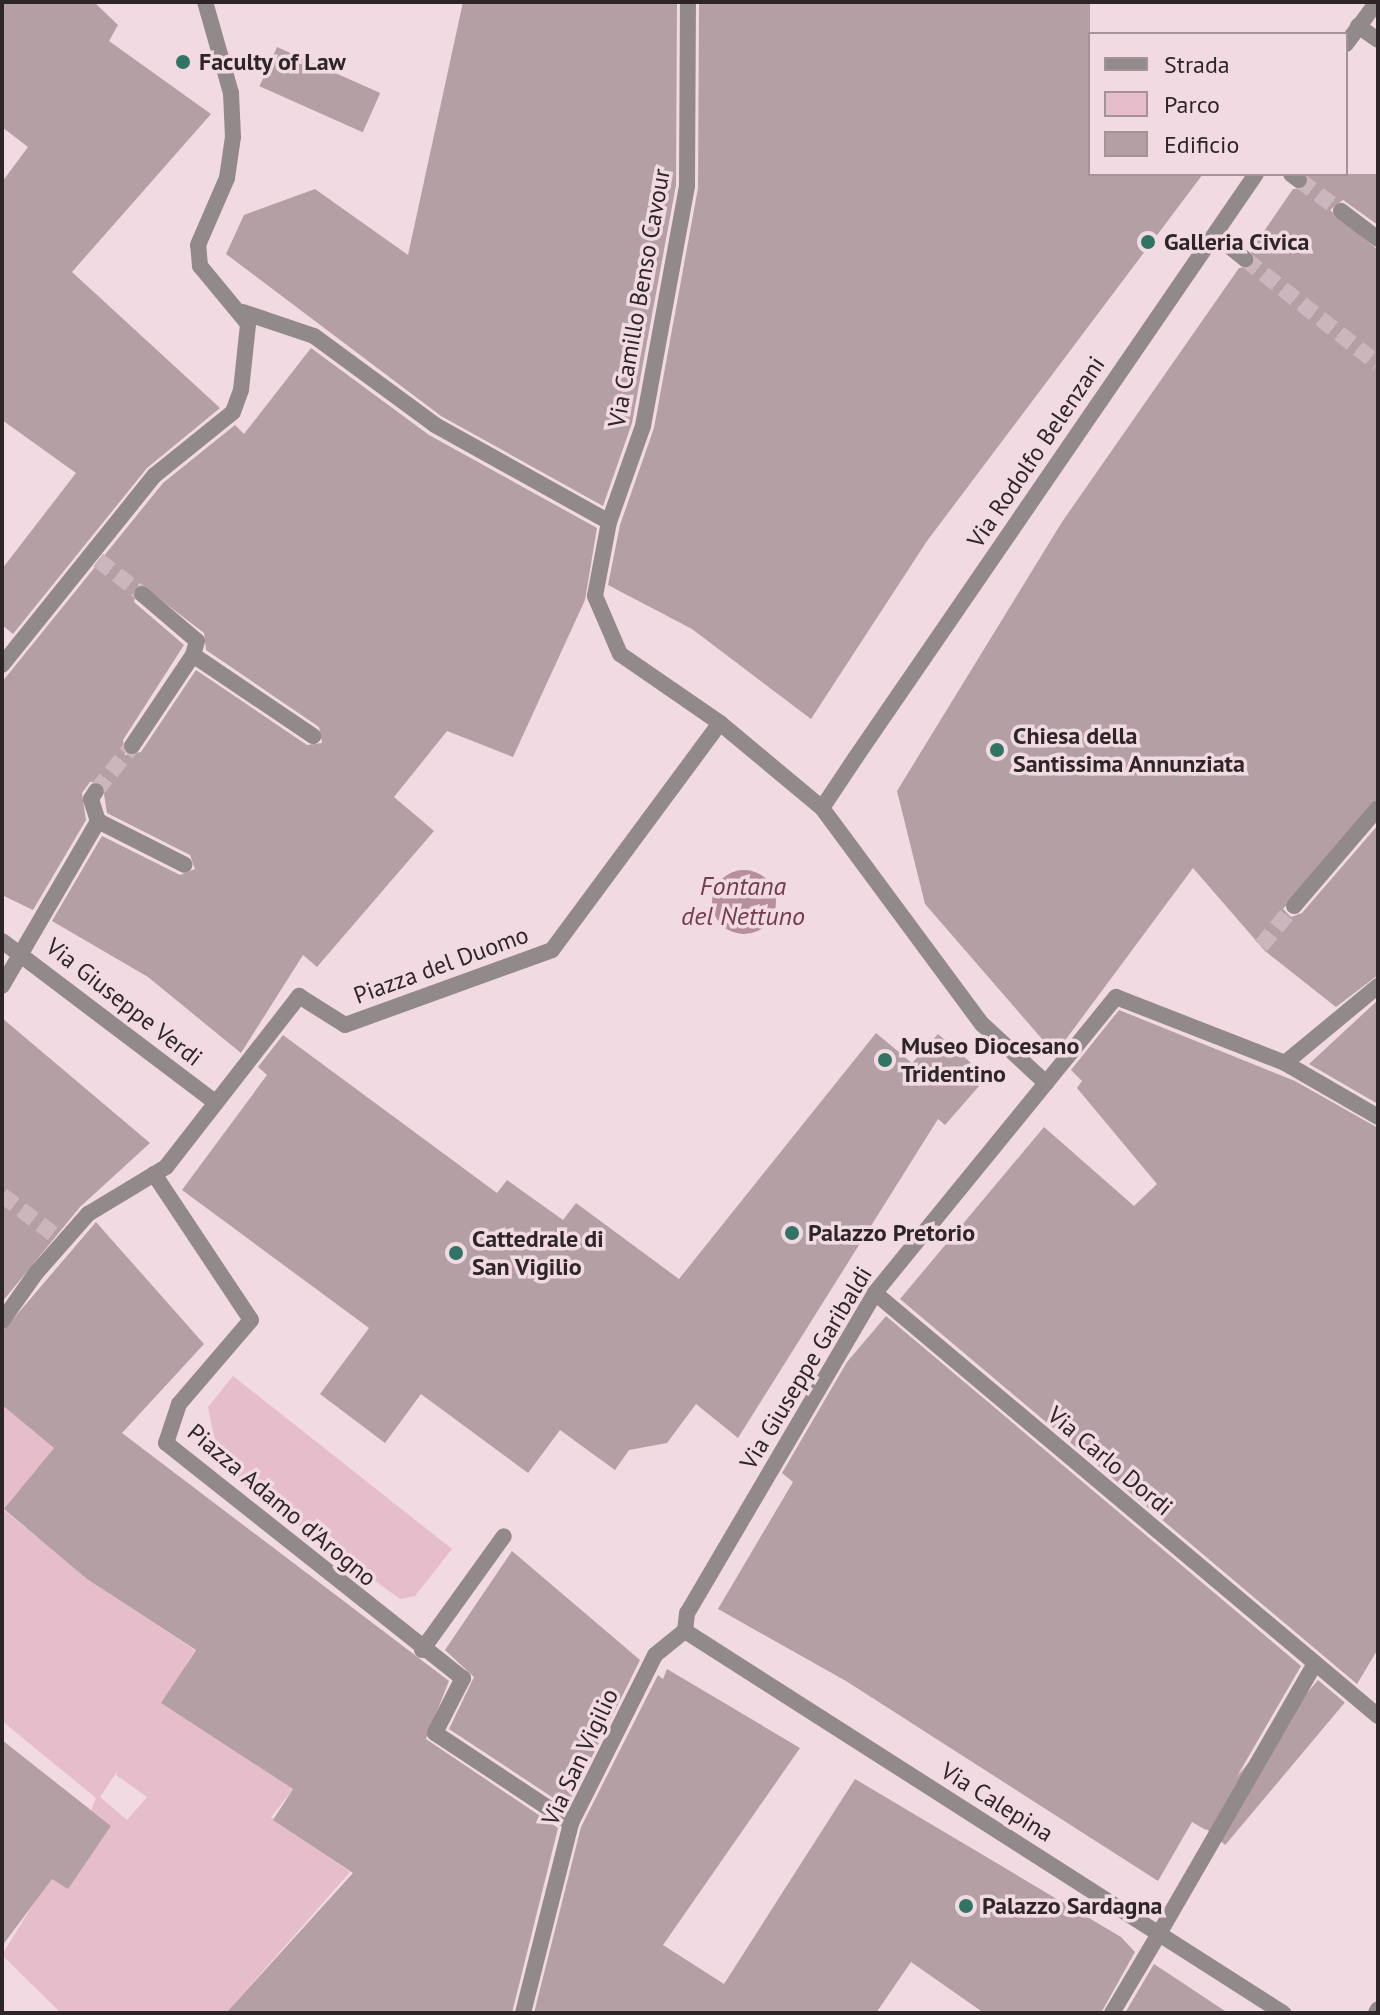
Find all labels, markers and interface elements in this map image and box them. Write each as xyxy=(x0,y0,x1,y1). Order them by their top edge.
legend xyxy=(1088,32,1348,176)
place label: Faculty of Law xyxy=(199,48,347,76)
text: Strada xyxy=(1164,49,1230,80)
marker: Faculty of Law xyxy=(174,53,192,71)
text: Parco xyxy=(1164,89,1220,120)
text: Edificio xyxy=(1164,129,1239,160)
street label: Via Camillo Benso Cavour xyxy=(602,167,676,429)
place label: Galleria Civica xyxy=(1164,228,1310,256)
marker: Galleria Civica xyxy=(1139,233,1157,251)
street label: Via Rodolfo Belenzani xyxy=(961,351,1111,553)
place label: Chiesa della Santissima Annunziata xyxy=(1013,722,1246,778)
marker: Chiesa della Santissima Annunziata xyxy=(988,741,1006,759)
water label: Fontana del Nettuno xyxy=(681,870,805,932)
street label: Piazza del Duomo xyxy=(350,920,532,1010)
street label: Via Giuseppe Verdi xyxy=(40,932,208,1072)
place label: Museo Diocesano Tridentino xyxy=(901,1032,1079,1088)
marker: Museo Diocesano Tridentino xyxy=(876,1051,894,1069)
place label: Palazzo Pretorio xyxy=(808,1219,975,1247)
marker: Palazzo Pretorio xyxy=(783,1224,801,1242)
place label: Cattedrale di San Vigilio xyxy=(472,1225,604,1281)
marker: Cattedrale di San Vigilio xyxy=(447,1244,465,1262)
street label: Via Giuseppe Garibaldi xyxy=(734,1261,878,1475)
street label: Via Carlo Dordi xyxy=(1042,1400,1178,1522)
street label: Piazza Adamo d'Arogno xyxy=(181,1417,383,1593)
street label: Via San Vigilio xyxy=(536,1684,624,1830)
street label: Via Calepina xyxy=(935,1756,1059,1848)
place label: Palazzo Sardagna xyxy=(982,1892,1162,1920)
marker: Palazzo Sardagna xyxy=(957,1897,975,1915)

